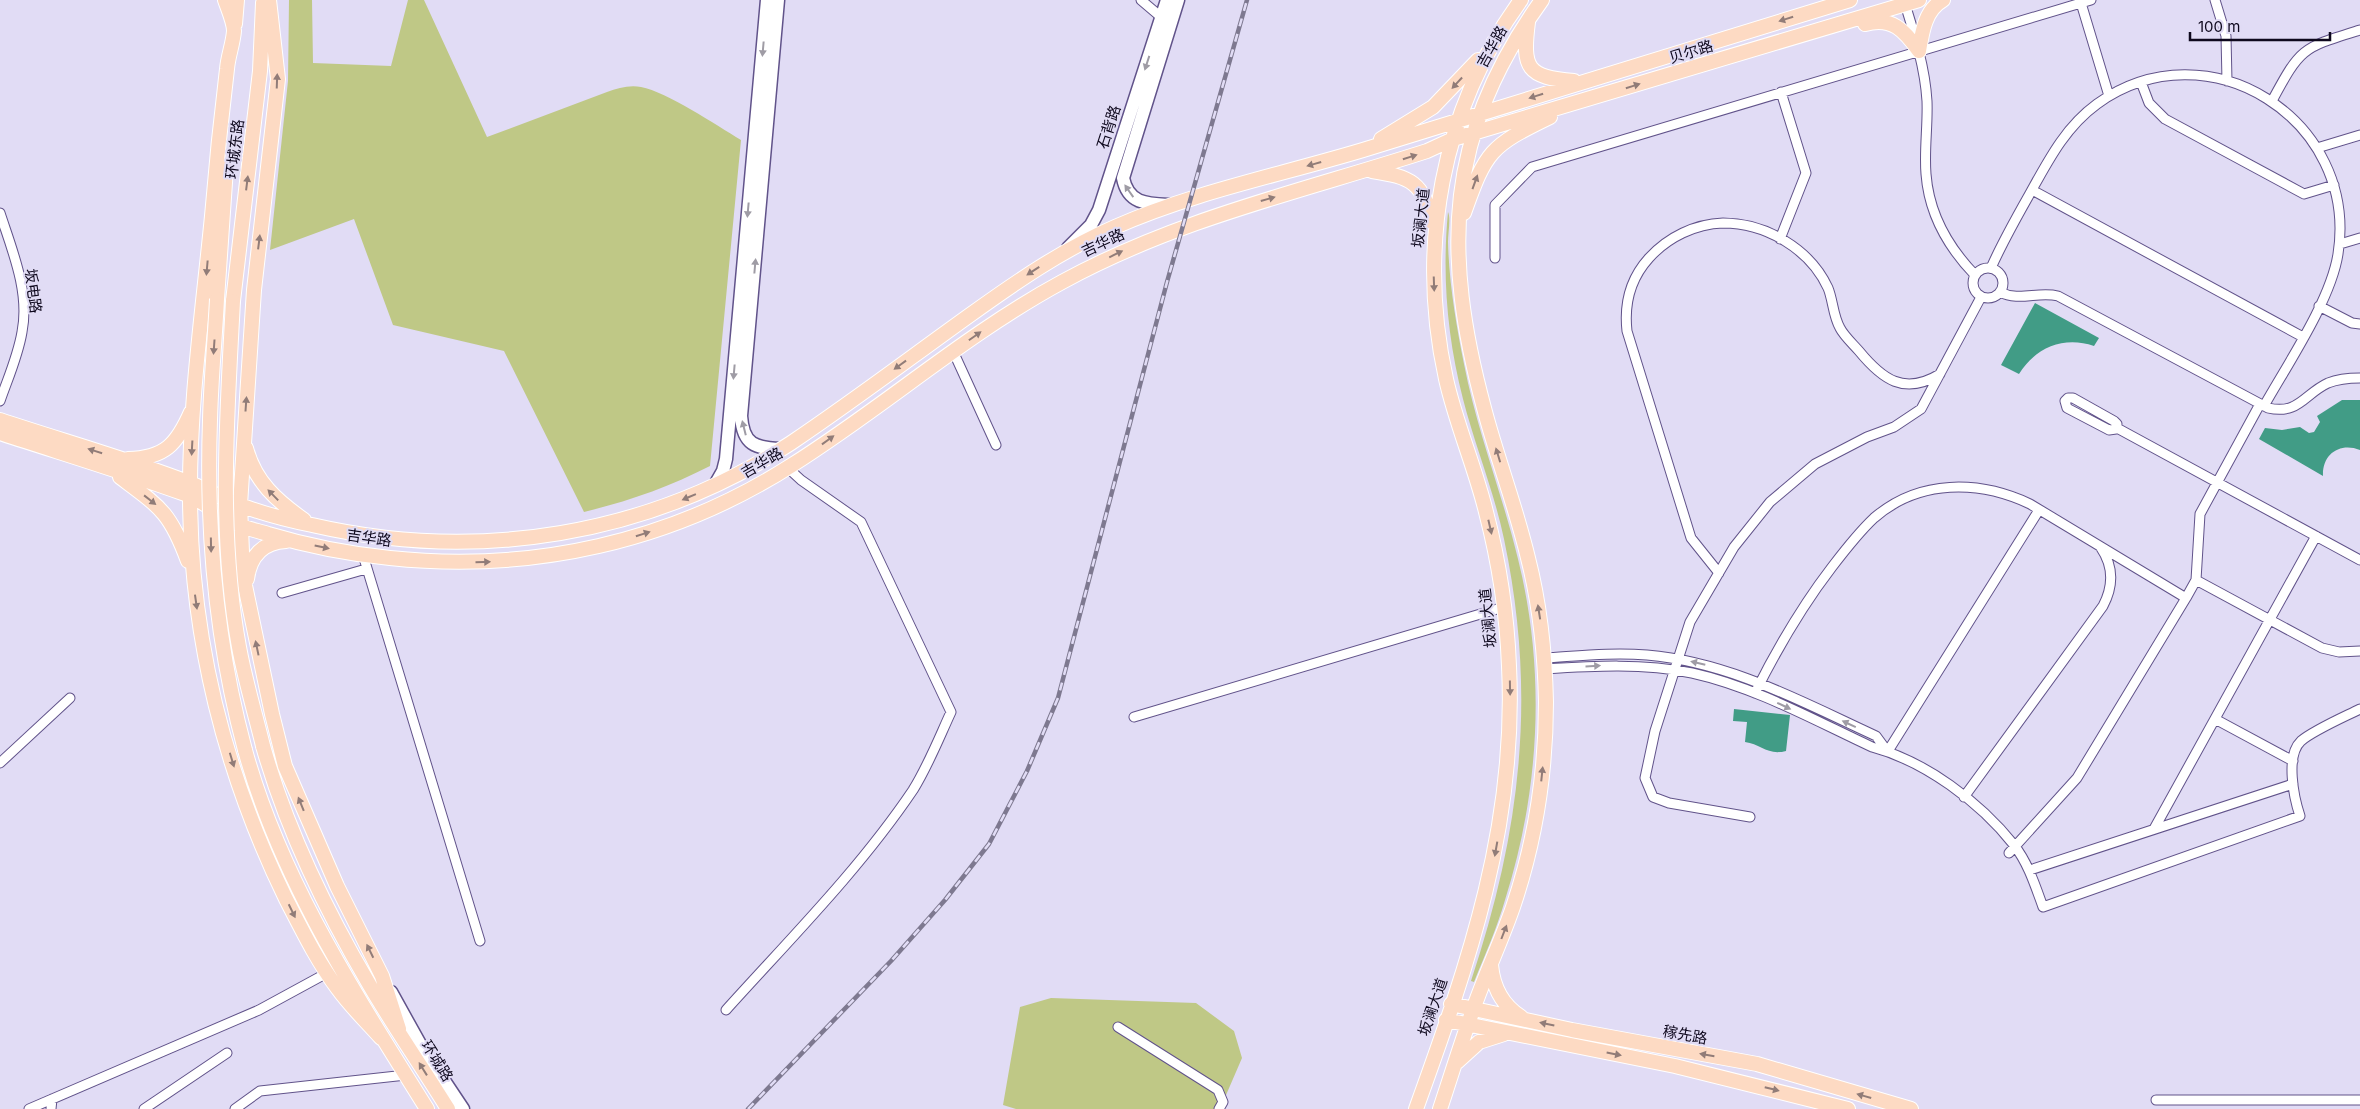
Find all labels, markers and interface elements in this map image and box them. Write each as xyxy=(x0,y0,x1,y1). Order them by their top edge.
scale bar xyxy=(2190,10,2330,42)
one-way arrow xyxy=(1779,16,1794,24)
text: 100 m xyxy=(2198,17,2240,36)
street label: 吉华路 xyxy=(1472,22,1511,71)
street label: 贝尔路 xyxy=(1667,36,1715,67)
one-way arrow xyxy=(759,41,767,57)
one-way arrow xyxy=(1143,56,1150,71)
one-way arrow xyxy=(273,72,281,88)
one-way arrow xyxy=(1451,76,1463,88)
one-way arrow xyxy=(1625,82,1640,90)
one-way arrow xyxy=(1528,93,1543,100)
street label: 石背路 xyxy=(1093,103,1125,151)
street label: 环城东路 xyxy=(221,118,248,180)
one-way arrow xyxy=(1403,152,1418,160)
one-way arrow xyxy=(1306,160,1321,168)
one-way arrow xyxy=(1471,174,1479,189)
one-way arrow xyxy=(243,175,251,191)
one-way arrow xyxy=(1124,184,1134,198)
street label: 坂澜大道 xyxy=(1408,187,1433,249)
one-way arrow xyxy=(1260,195,1276,203)
one-way arrow xyxy=(744,203,752,219)
street label: 吉华路 xyxy=(1078,224,1127,261)
one-way arrow xyxy=(255,234,263,250)
one-way arrow xyxy=(1108,250,1123,259)
one-way arrow xyxy=(751,258,759,274)
one-way arrow xyxy=(203,261,211,277)
one-way arrow xyxy=(1026,266,1039,276)
street label: 坂电路 xyxy=(21,267,46,314)
one-way arrow xyxy=(1430,276,1438,292)
one-way arrow xyxy=(968,331,982,341)
one-way arrow xyxy=(210,340,218,356)
one-way arrow xyxy=(893,360,907,370)
one-way arrow xyxy=(730,365,738,381)
one-way arrow xyxy=(242,396,250,412)
one-way arrow xyxy=(740,420,748,436)
one-way arrow xyxy=(822,435,835,445)
one-way arrow xyxy=(188,440,196,456)
street label: 吉华路 xyxy=(738,443,786,482)
one-way arrow xyxy=(87,447,102,454)
one-way arrow xyxy=(1493,447,1501,462)
one-way arrow xyxy=(267,490,279,502)
one-way arrow xyxy=(681,493,696,501)
one-way arrow xyxy=(143,494,156,505)
one-way arrow xyxy=(1486,519,1494,534)
street label: 吉华路 xyxy=(345,525,393,550)
one-way arrow xyxy=(635,530,650,538)
one-way arrow xyxy=(208,537,216,553)
one-way arrow xyxy=(314,543,329,551)
one-way arrow xyxy=(475,557,491,565)
street label: 坂澜大道 xyxy=(1475,587,1500,649)
one-way arrow xyxy=(193,594,201,610)
one-way arrow xyxy=(1534,604,1542,620)
one-way arrow xyxy=(253,640,261,655)
one-way arrow xyxy=(1690,659,1706,667)
one-way arrow xyxy=(1585,661,1601,669)
one-way arrow xyxy=(1506,680,1514,696)
one-way arrow xyxy=(1777,703,1791,711)
one-way arrow xyxy=(1842,719,1856,727)
one-way arrow xyxy=(228,753,236,768)
one-way arrow xyxy=(1538,766,1546,782)
one-way arrow xyxy=(296,797,304,811)
one-way arrow xyxy=(1492,842,1500,858)
one-way arrow xyxy=(288,903,296,918)
one-way arrow xyxy=(1500,924,1508,939)
one-way arrow xyxy=(365,944,373,958)
street label: 坂澜大道 xyxy=(1414,975,1451,1038)
one-way arrow xyxy=(1539,1020,1555,1028)
street label: 稼先路 xyxy=(1661,1021,1709,1048)
street label: 环城路 xyxy=(417,1037,457,1085)
one-way arrow xyxy=(1606,1050,1622,1058)
one-way arrow xyxy=(1698,1051,1714,1059)
one-way arrow xyxy=(419,1063,428,1076)
one-way arrow xyxy=(1765,1085,1780,1093)
one-way arrow xyxy=(1856,1091,1871,1099)

